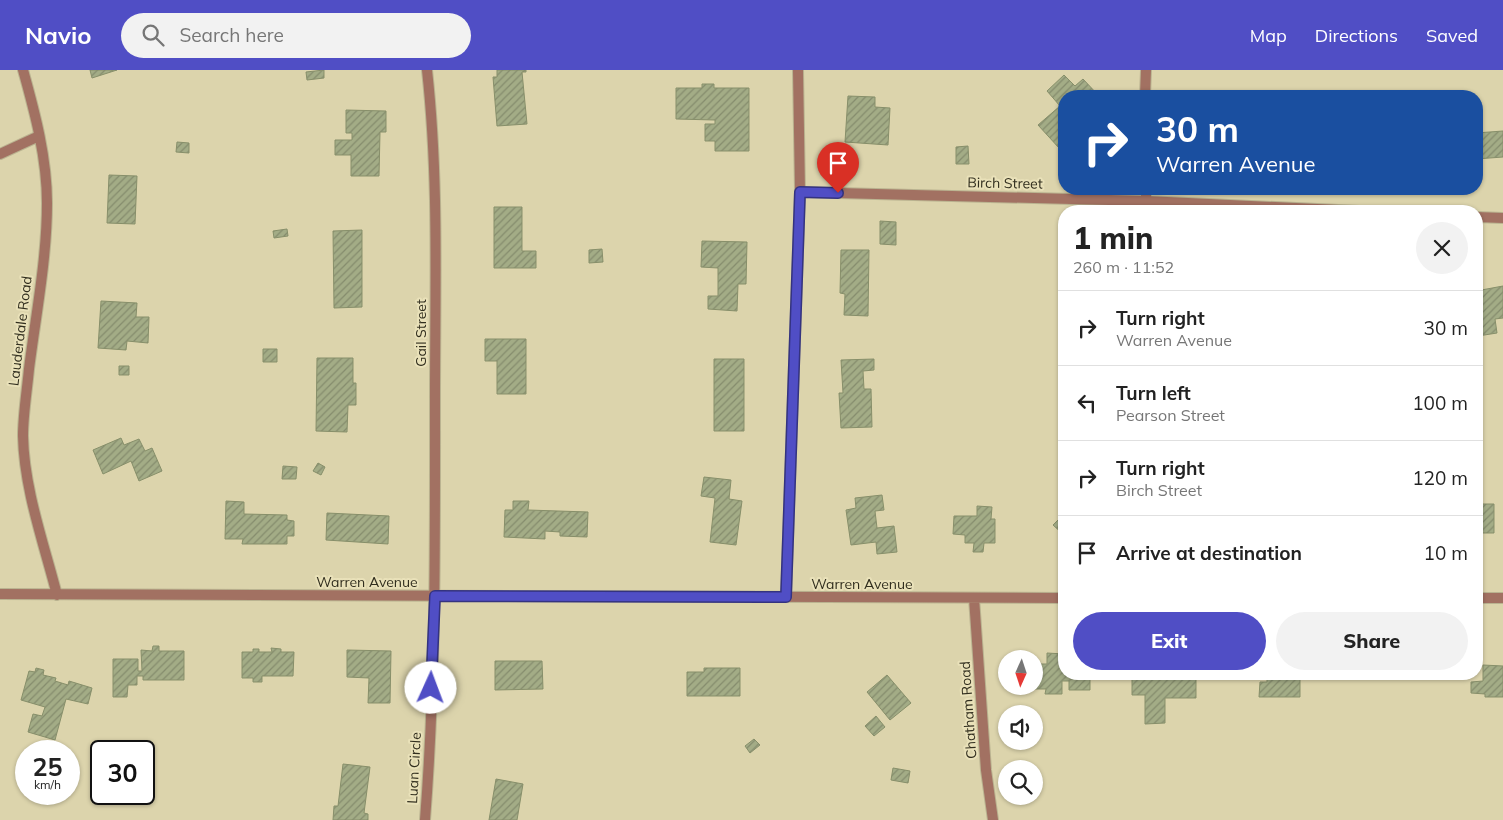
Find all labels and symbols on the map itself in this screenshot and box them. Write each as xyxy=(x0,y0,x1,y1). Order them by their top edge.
pin xyxy=(817,142,859,193)
street label: Birch Street xyxy=(967,173,1043,193)
street label: Lauderdale Road xyxy=(4,275,36,387)
street label: Gail Street xyxy=(412,299,430,367)
street label: Warren Avenue xyxy=(316,573,418,591)
street label: Warren Avenue xyxy=(811,575,913,593)
north arrow xyxy=(998,650,1042,695)
position arrow xyxy=(404,661,456,713)
street label: Chatham Road xyxy=(956,661,980,759)
street label: Luan Circle xyxy=(403,732,425,804)
speed limit sign: 30 xyxy=(90,740,155,805)

